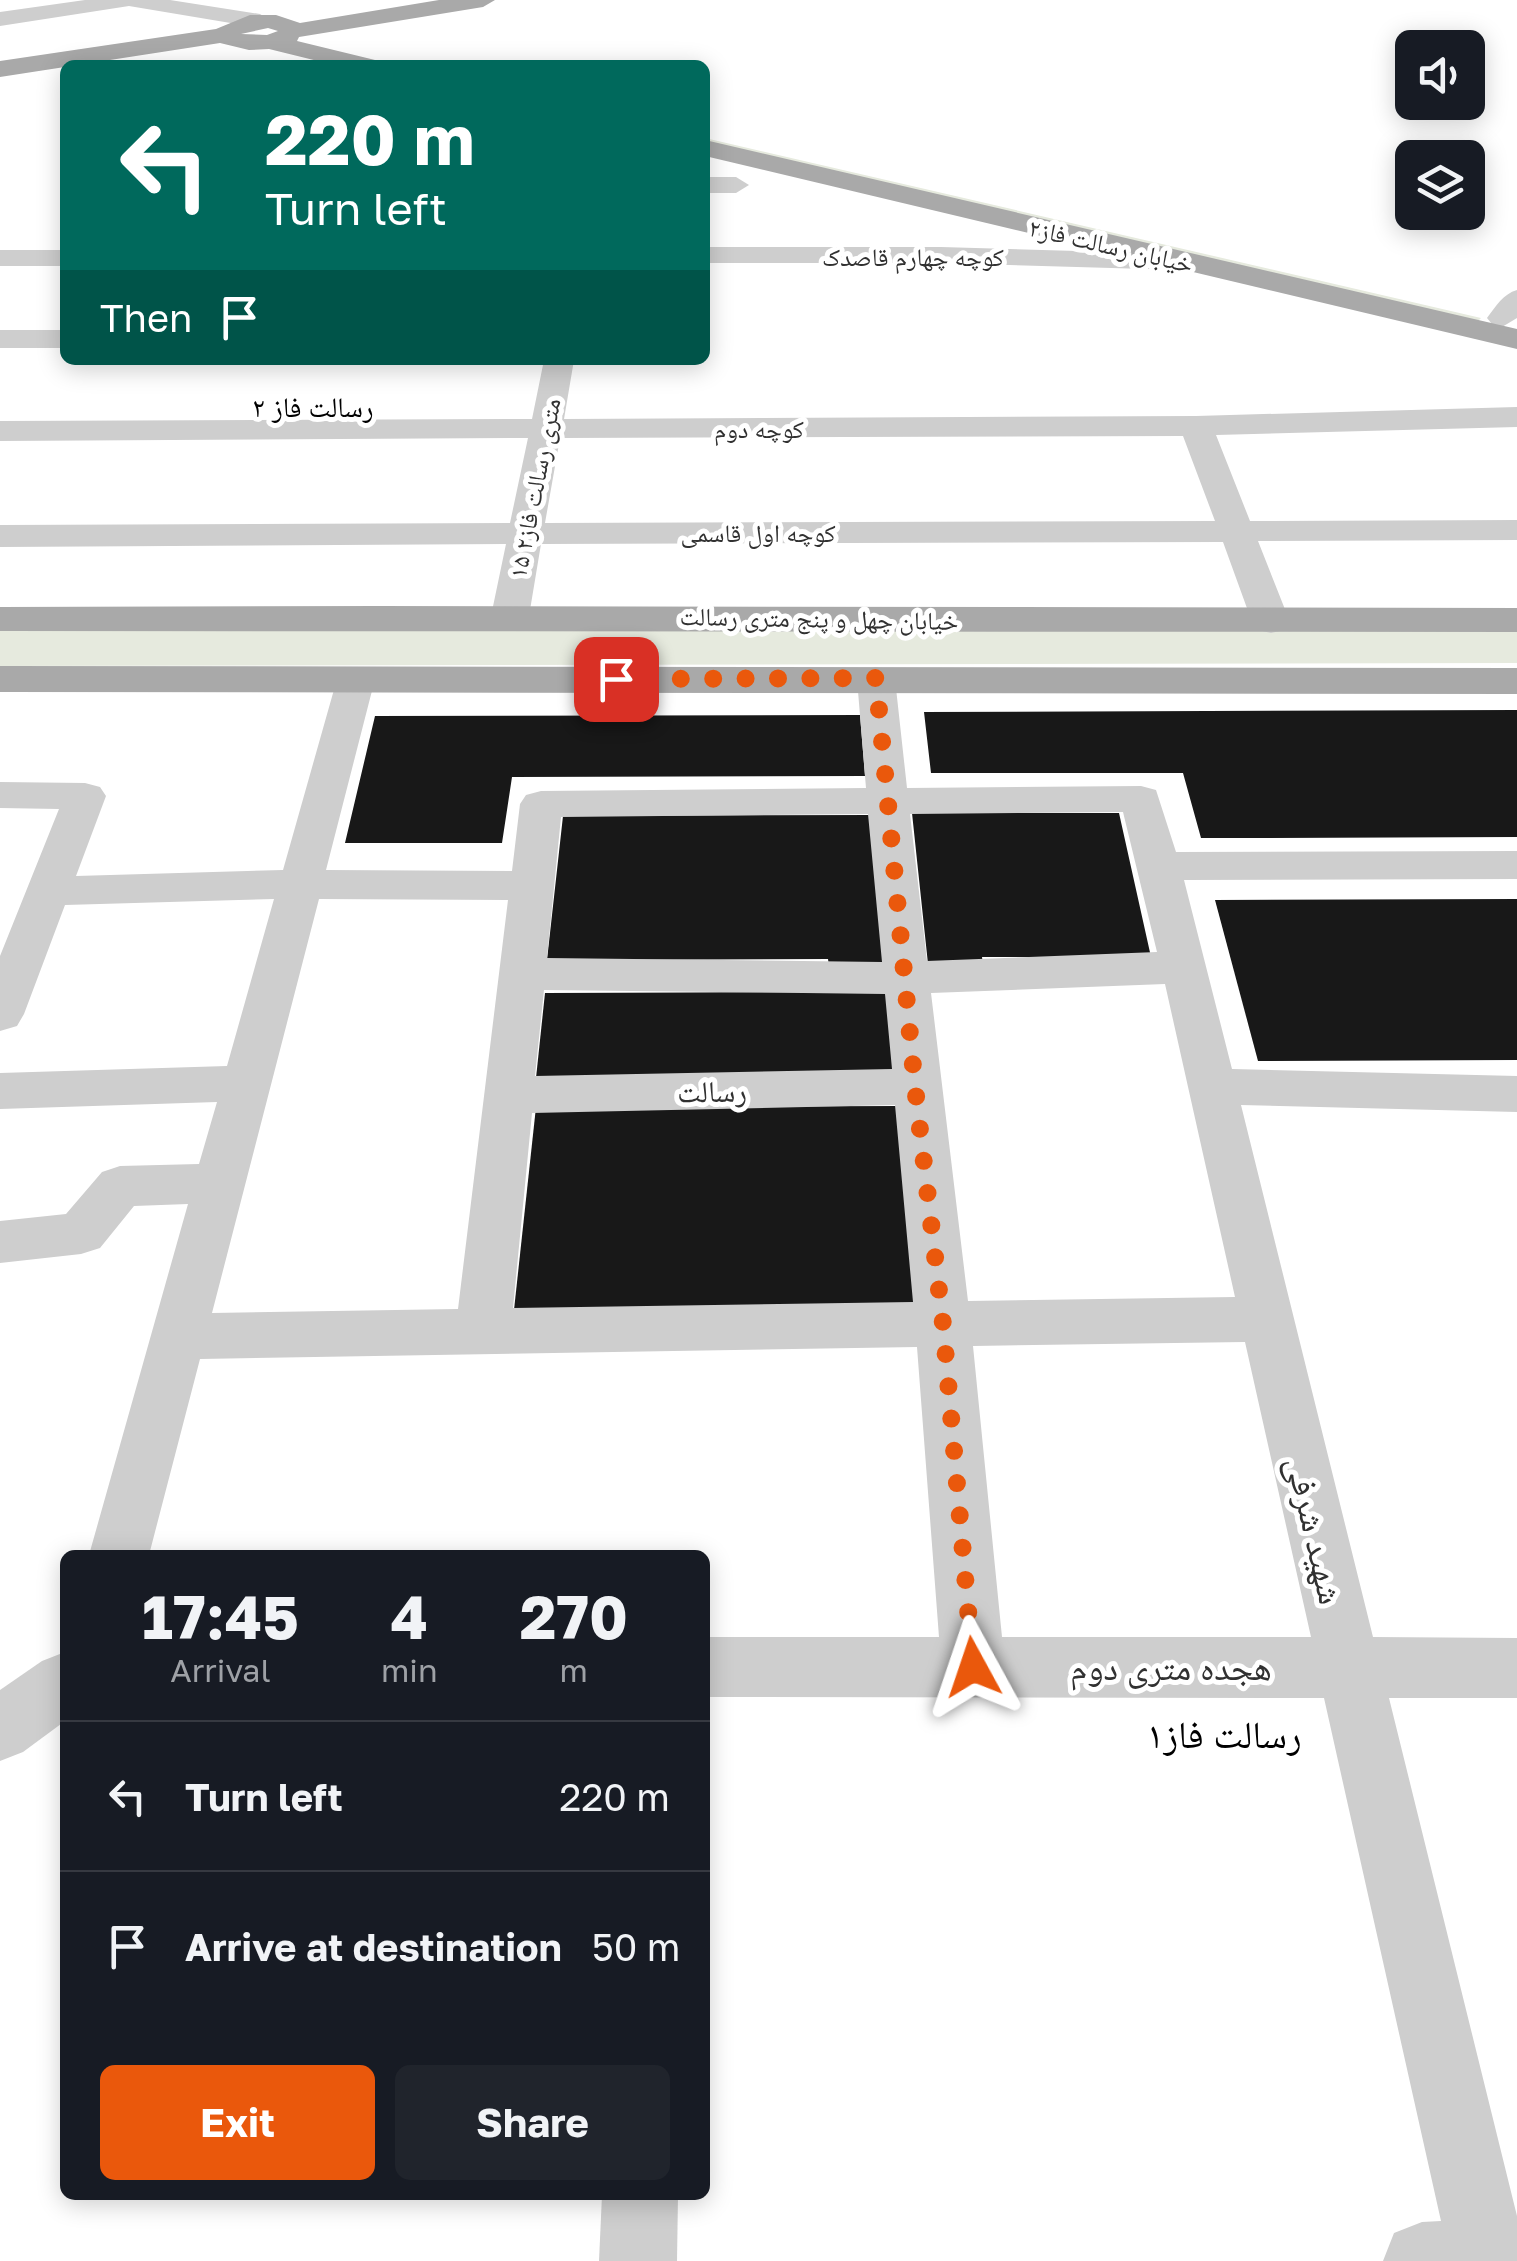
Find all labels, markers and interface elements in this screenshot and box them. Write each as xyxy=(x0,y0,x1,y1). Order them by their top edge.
map controls xyxy=(1395,30,1485,230)
button: sound xyxy=(1395,30,1485,120)
text: 220 m xyxy=(265,96,475,180)
icon: left xyxy=(100,100,230,230)
button: layers xyxy=(1395,140,1485,230)
text: Turn left xyxy=(265,181,447,235)
street label: خیابان رسالت فاز۲ xyxy=(1026,211,1196,280)
street label: کوچه چهارم قاصدک xyxy=(822,241,1004,274)
icon: arrive xyxy=(212,290,267,345)
text: Then xyxy=(100,295,192,340)
district label: رسالت فاز ۲ xyxy=(252,390,374,423)
street label: ۱۵ متری رسالت فاز۲ xyxy=(501,395,568,581)
street label: کوچه دوم xyxy=(714,413,804,446)
street label: کوچه اول قاسمی xyxy=(680,517,836,549)
street label: خیابان چهل و پنج متری رسالت xyxy=(679,600,959,637)
pin xyxy=(574,637,659,722)
icon: arrive xyxy=(589,652,644,707)
street label: رسالت xyxy=(677,1072,747,1110)
street label: شهید شرفی xyxy=(1278,1452,1353,1608)
text: 17:45 xyxy=(142,1580,299,1652)
text: 4 xyxy=(391,1580,428,1652)
text: 270 xyxy=(520,1580,628,1652)
position arrow xyxy=(921,1615,1025,1719)
street label: هجده متری دوم xyxy=(1070,1646,1272,1691)
text: Arrival xyxy=(170,1651,271,1689)
text: min xyxy=(381,1651,438,1689)
text: m xyxy=(560,1651,588,1689)
district label: رسالت فاز۱ xyxy=(1146,1711,1302,1756)
icon: left xyxy=(100,1769,155,1824)
text: Turn left xyxy=(185,1774,343,1819)
text: 220 m xyxy=(559,1774,670,1819)
icon: arrive xyxy=(100,1919,155,1974)
text: Arrive at destination xyxy=(185,1924,562,1969)
text: 50 m xyxy=(592,1924,680,1969)
button: Exit xyxy=(100,2065,375,2180)
button: Share xyxy=(395,2065,670,2180)

